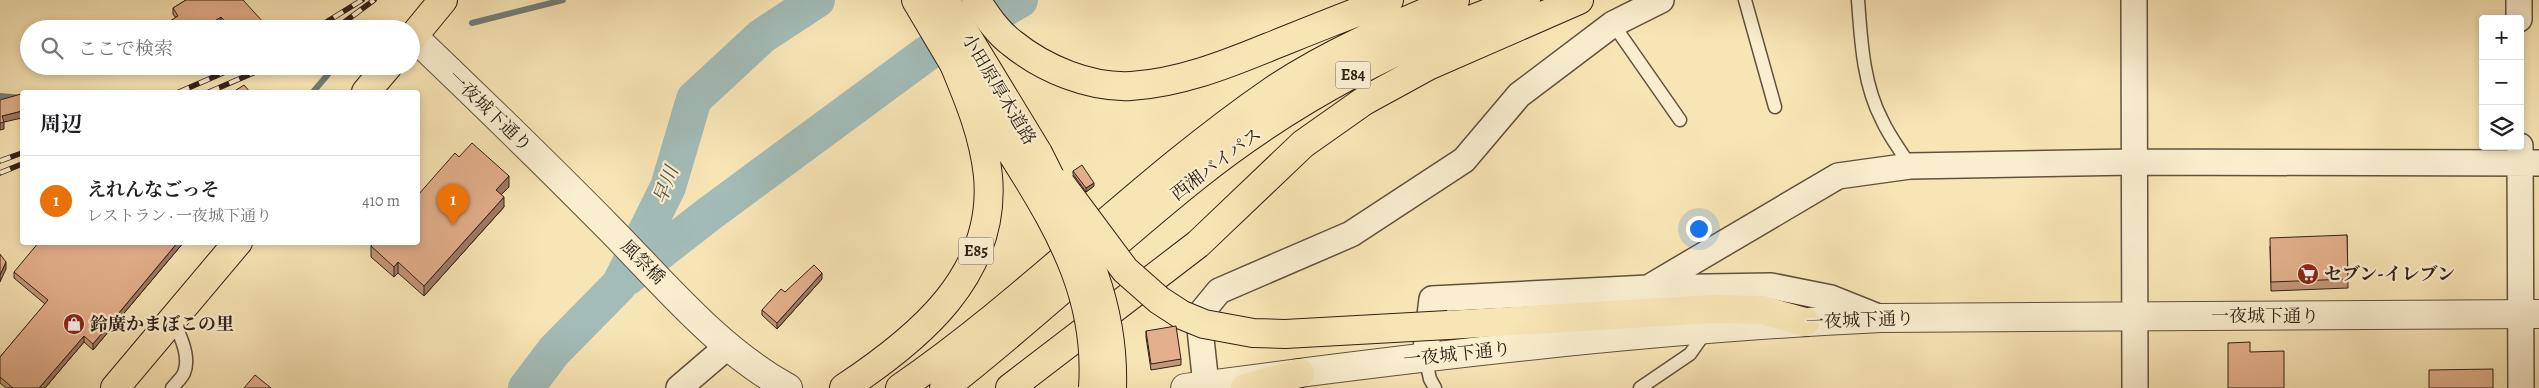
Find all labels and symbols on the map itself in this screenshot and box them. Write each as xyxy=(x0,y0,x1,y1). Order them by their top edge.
street label: 小田原厚木道路 xyxy=(956,29,1042,149)
road number: E84 xyxy=(1336,62,1370,88)
street label: 一夜城下通り xyxy=(443,65,537,157)
street label: 西湘バイパス xyxy=(1166,122,1266,206)
water label: 早川 xyxy=(647,161,686,207)
pin: 1 xyxy=(437,184,469,225)
your location xyxy=(1686,216,1712,242)
street label: 風祭橋 xyxy=(615,234,671,290)
road number: E85 xyxy=(958,238,994,264)
supermarket icon: セブン-イレブン xyxy=(2296,262,2320,286)
place label: セブン-イレブン xyxy=(2324,262,2455,286)
street label: 一夜城下通り xyxy=(2211,304,2319,328)
street label: 一夜城下通り xyxy=(1806,306,1914,334)
shop icon: 鈴廣かまぼこの里 xyxy=(62,312,86,336)
place label: 鈴廣かまぼこの里 xyxy=(90,312,234,336)
street label: 一夜城下通り xyxy=(1402,336,1512,372)

